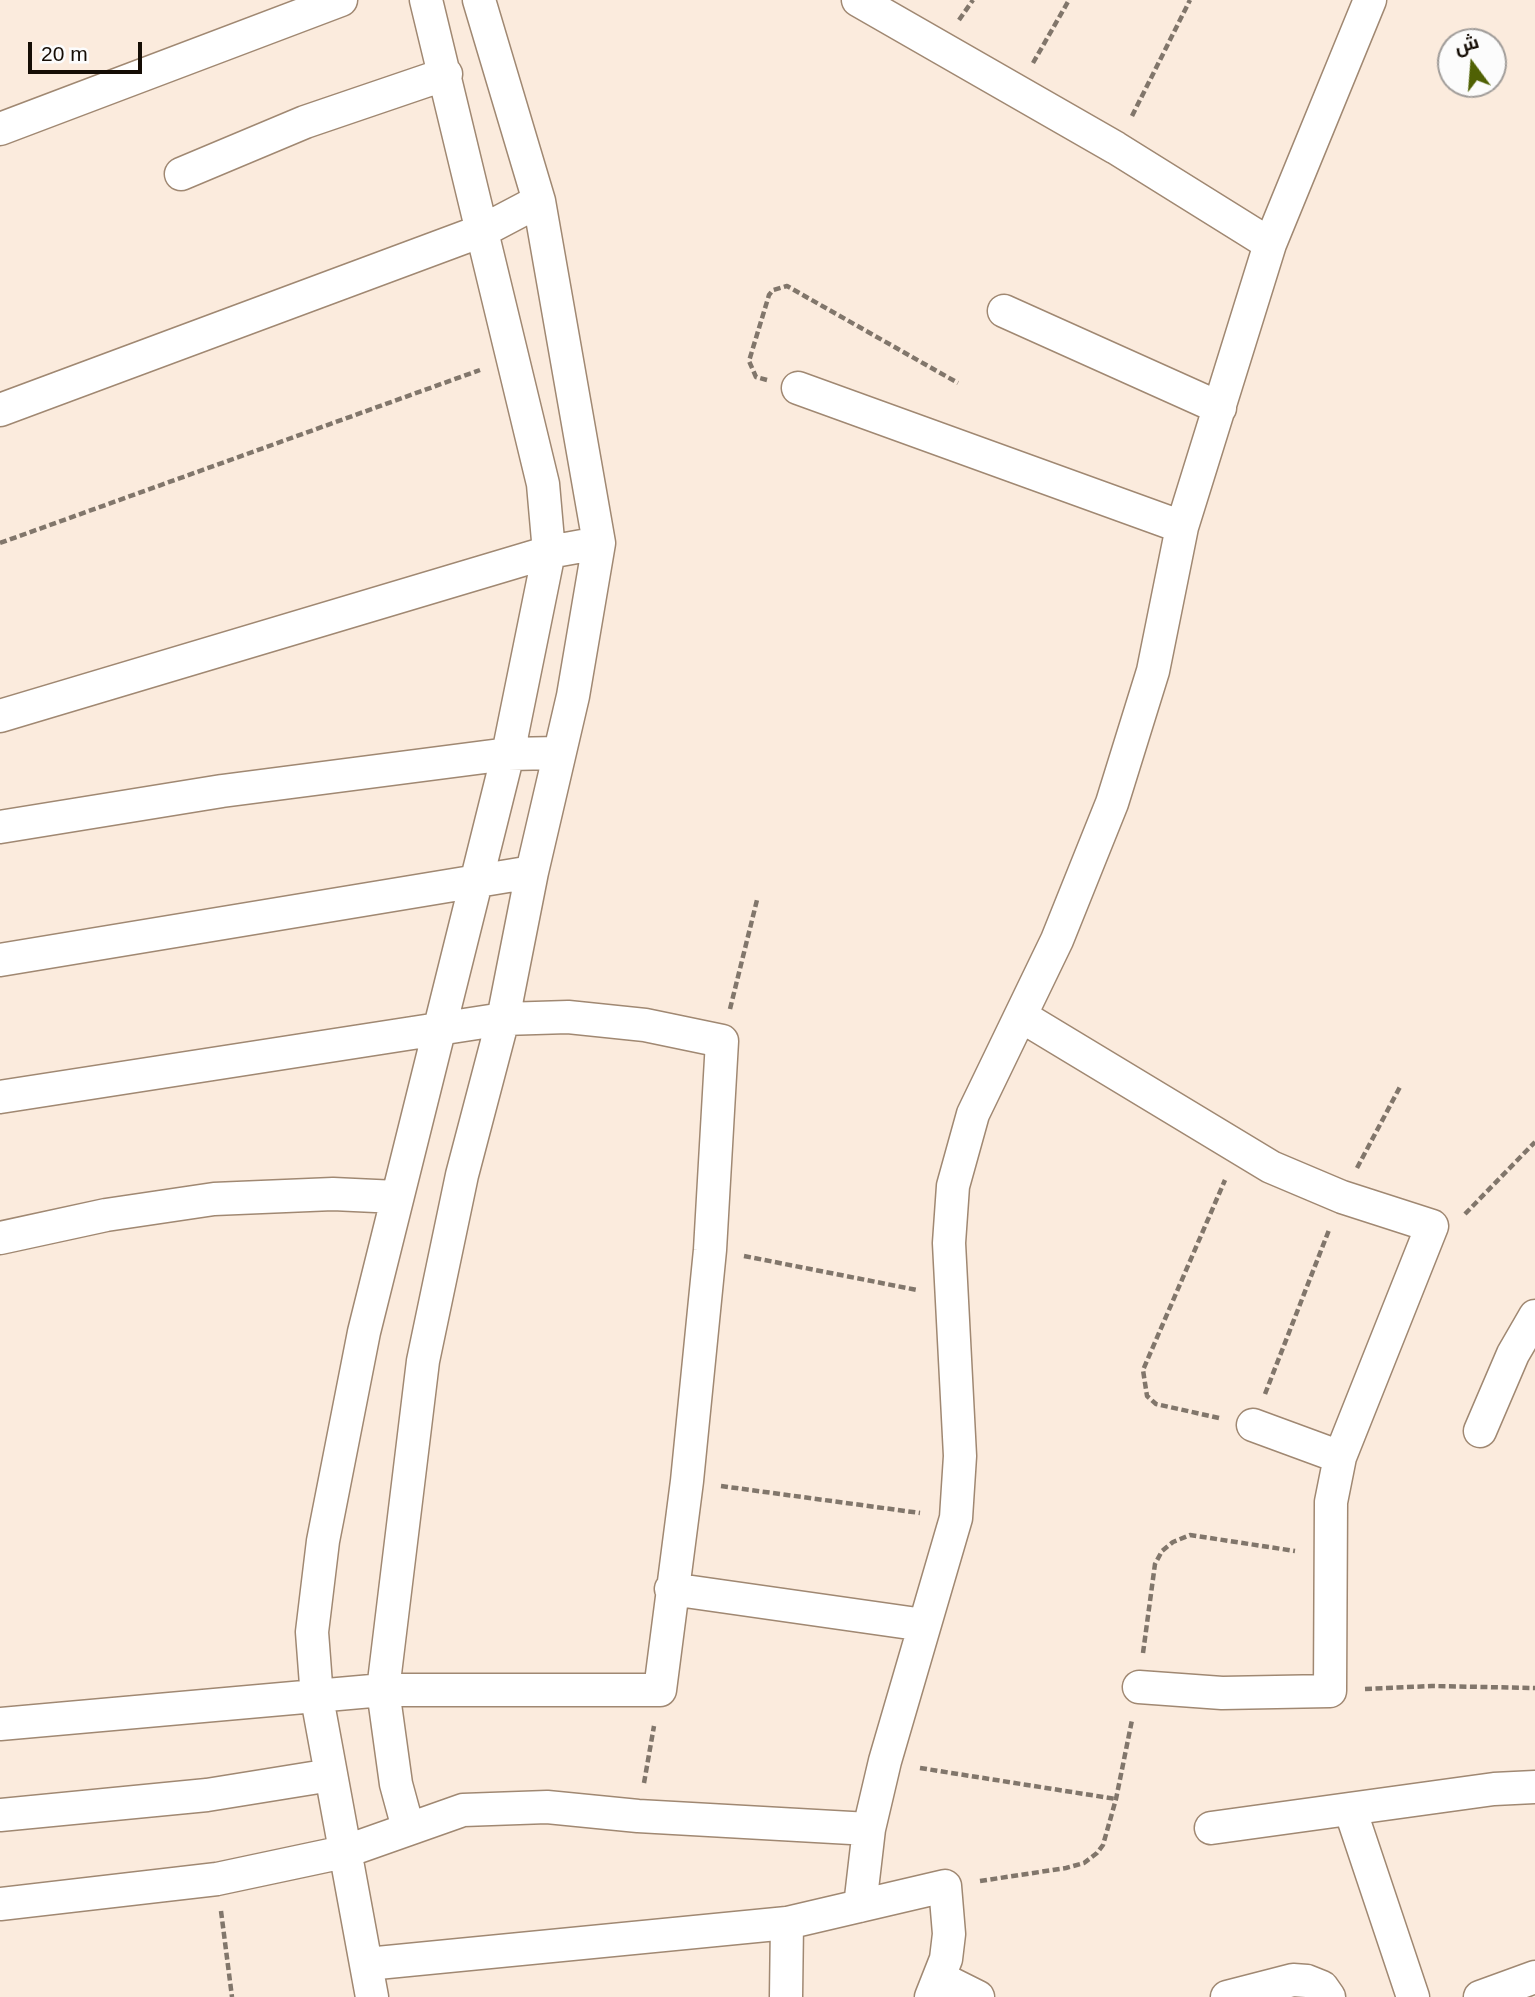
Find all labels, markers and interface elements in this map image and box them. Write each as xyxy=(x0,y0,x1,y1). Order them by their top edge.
scale bar xyxy=(32,28,145,72)
north arrow xyxy=(1437,28,1507,98)
text: ش xyxy=(1452,31,1481,58)
text: 20 m xyxy=(41,42,88,65)

